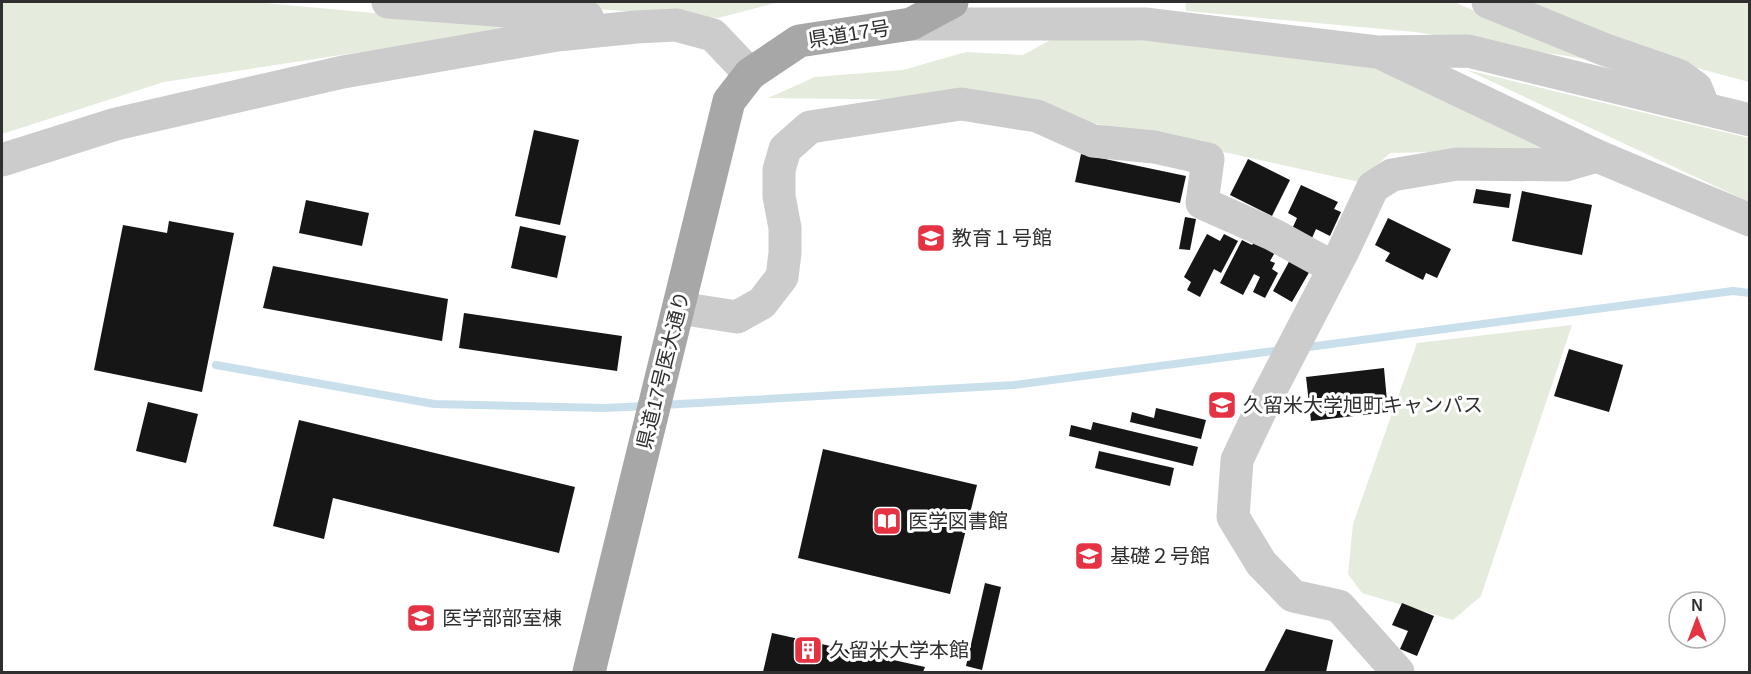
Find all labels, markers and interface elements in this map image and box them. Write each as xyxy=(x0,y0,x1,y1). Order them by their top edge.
street label: 県道17号 xyxy=(807,17,891,51)
school or university icon: 教育１号館 xyxy=(915,222,947,254)
place label: 教育１号館 xyxy=(952,227,1052,249)
street label: 県道17号医大通り xyxy=(633,289,693,451)
school or university icon: 久留米大学旭町キャンパス xyxy=(1206,389,1238,421)
place label: 久留米大学旭町キャンパス xyxy=(1243,394,1483,416)
library icon: 医学図書館 xyxy=(871,505,903,537)
place label: 医学図書館 xyxy=(908,510,1008,532)
school or university icon: 基礎２号館 xyxy=(1073,540,1105,572)
place label: 基礎２号館 xyxy=(1110,545,1210,567)
north arrow xyxy=(1667,590,1727,650)
text: N xyxy=(1691,597,1703,614)
school or university icon: 医学部部室棟 xyxy=(405,602,437,634)
place label: 医学部部室棟 xyxy=(442,607,562,629)
building icon: 久留米大学本館 xyxy=(792,634,824,666)
place label: 久留米大学本館 xyxy=(829,639,969,661)

